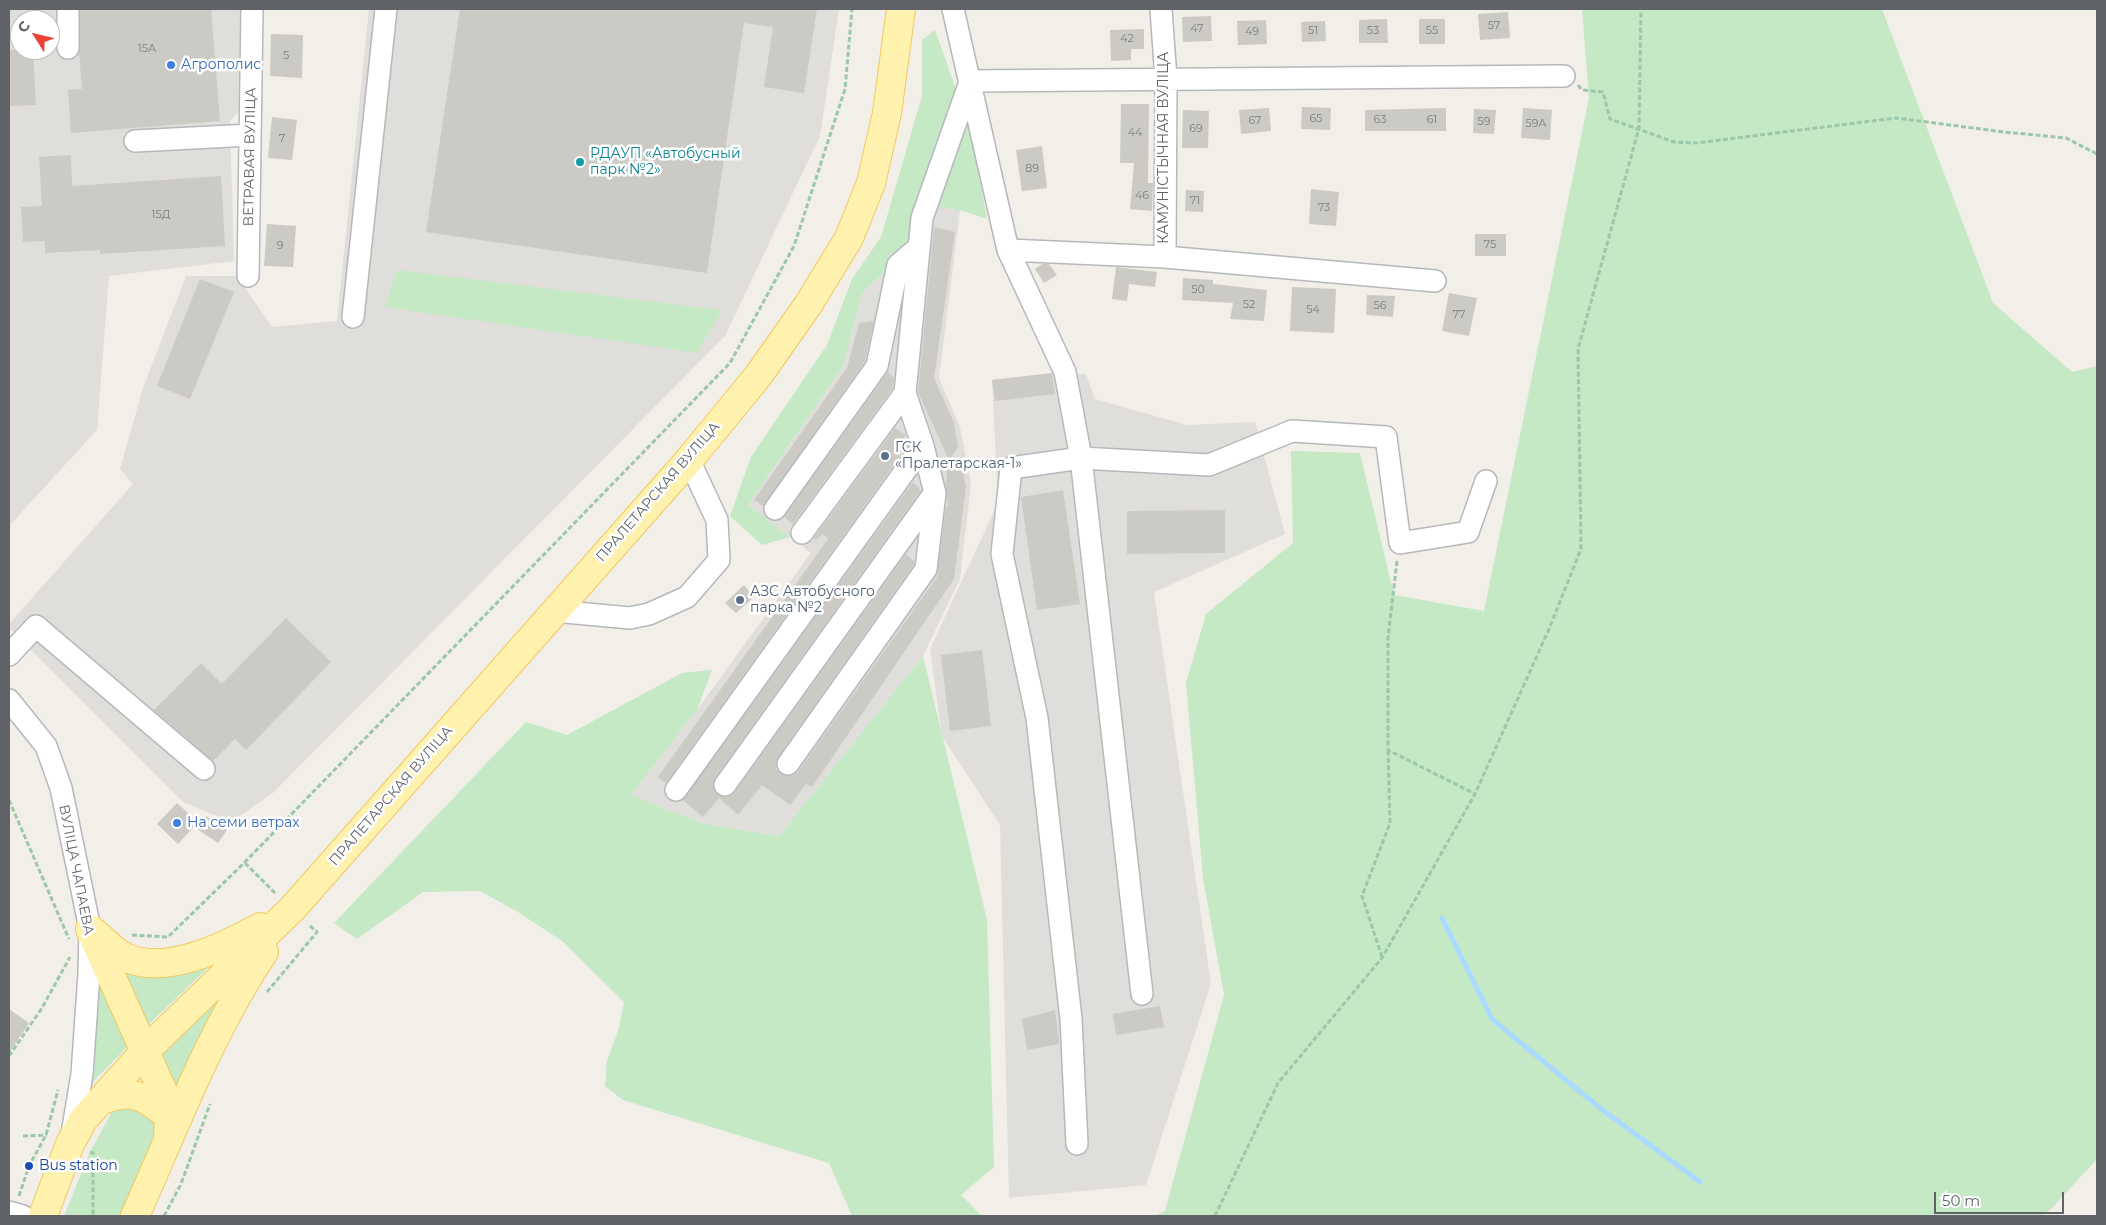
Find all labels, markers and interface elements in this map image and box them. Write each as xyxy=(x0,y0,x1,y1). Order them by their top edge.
north arrow xyxy=(10,10,60,60)
text: С xyxy=(13,17,34,36)
house number: 57 xyxy=(1488,19,1500,33)
house number: 47 xyxy=(1190,22,1204,36)
house number: 51 xyxy=(1308,24,1318,38)
house number: 53 xyxy=(1367,24,1379,38)
house number: 55 xyxy=(1426,24,1438,38)
house number: 49 xyxy=(1245,25,1259,39)
house number: 42 xyxy=(1120,32,1134,46)
house number: 15А xyxy=(138,42,156,56)
house number: 5 xyxy=(283,49,289,63)
street label: КАМУНІСТЫЧНАЯ ВУЛІЦА xyxy=(1156,52,1172,244)
place label: Агрополис xyxy=(181,57,261,73)
marker: Агрополис xyxy=(165,59,177,71)
street label: ВЕТРАВАЯ ВУЛІЦА xyxy=(240,87,260,227)
house number: 65 xyxy=(1310,112,1322,126)
house number: 63 xyxy=(1374,113,1386,127)
house number: 61 xyxy=(1427,113,1437,127)
house number: 67 xyxy=(1248,114,1262,128)
house number: 59 xyxy=(1478,115,1490,129)
house number: 59А xyxy=(1525,117,1547,131)
house number: 69 xyxy=(1189,122,1203,136)
house number: 44 xyxy=(1128,126,1142,140)
house number: 7 xyxy=(279,132,285,146)
place label: РДАУП «Автобусный парк №2» xyxy=(590,146,741,178)
marker: РДАУП «Автобусный парк №2» xyxy=(574,156,586,168)
house number: 89 xyxy=(1025,162,1039,176)
house number: 46 xyxy=(1135,189,1149,203)
house number: 71 xyxy=(1190,194,1200,208)
house number: 73 xyxy=(1318,201,1330,215)
house number: 15Д xyxy=(152,208,170,222)
house number: 75 xyxy=(1484,238,1496,252)
house number: 9 xyxy=(277,239,283,253)
house number: 50 xyxy=(1191,283,1205,297)
house number: 52 xyxy=(1243,298,1255,312)
house number: 56 xyxy=(1374,299,1386,313)
house number: 54 xyxy=(1306,303,1320,317)
house number: 77 xyxy=(1453,308,1465,322)
street label: ПРАЛЕТАРСКАЯ ВУЛІЦА xyxy=(593,419,723,565)
place label: ГСК «Пралетарская-1» xyxy=(895,440,1022,472)
marker: ГСК «Пралетарская-1» xyxy=(879,450,891,462)
place label: АЗС Автобусного парка №2 xyxy=(750,584,875,616)
marker: АЗС Автобусного парка №2 xyxy=(734,594,746,606)
street label: ПРАЛЕТАРСКАЯ ВУЛІЦА xyxy=(326,723,456,869)
street label: ВУЛІЦА ЧАПАЕВА xyxy=(55,803,97,937)
place label: На семи ветрах xyxy=(187,815,300,831)
marker: На семи ветрах xyxy=(171,817,183,829)
place label: Bus station xyxy=(39,1158,118,1174)
marker: Bus station xyxy=(23,1160,35,1172)
scale bar xyxy=(1936,1182,2066,1214)
text: 50 m xyxy=(1942,1191,1980,1210)

